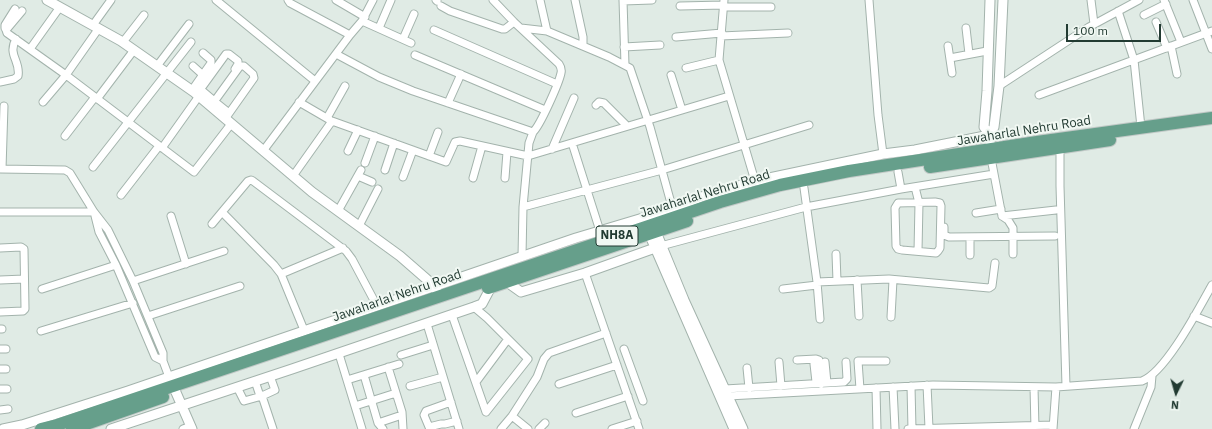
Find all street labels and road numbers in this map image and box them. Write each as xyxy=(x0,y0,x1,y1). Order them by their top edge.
street label: Jawaharlal Nehru Road xyxy=(956,113,1092,149)
street label: Jawaharlal Nehru Road xyxy=(638,167,772,221)
road number: NH8A xyxy=(596,226,638,246)
street label: Jawaharlal Nehru Road xyxy=(330,267,464,325)

